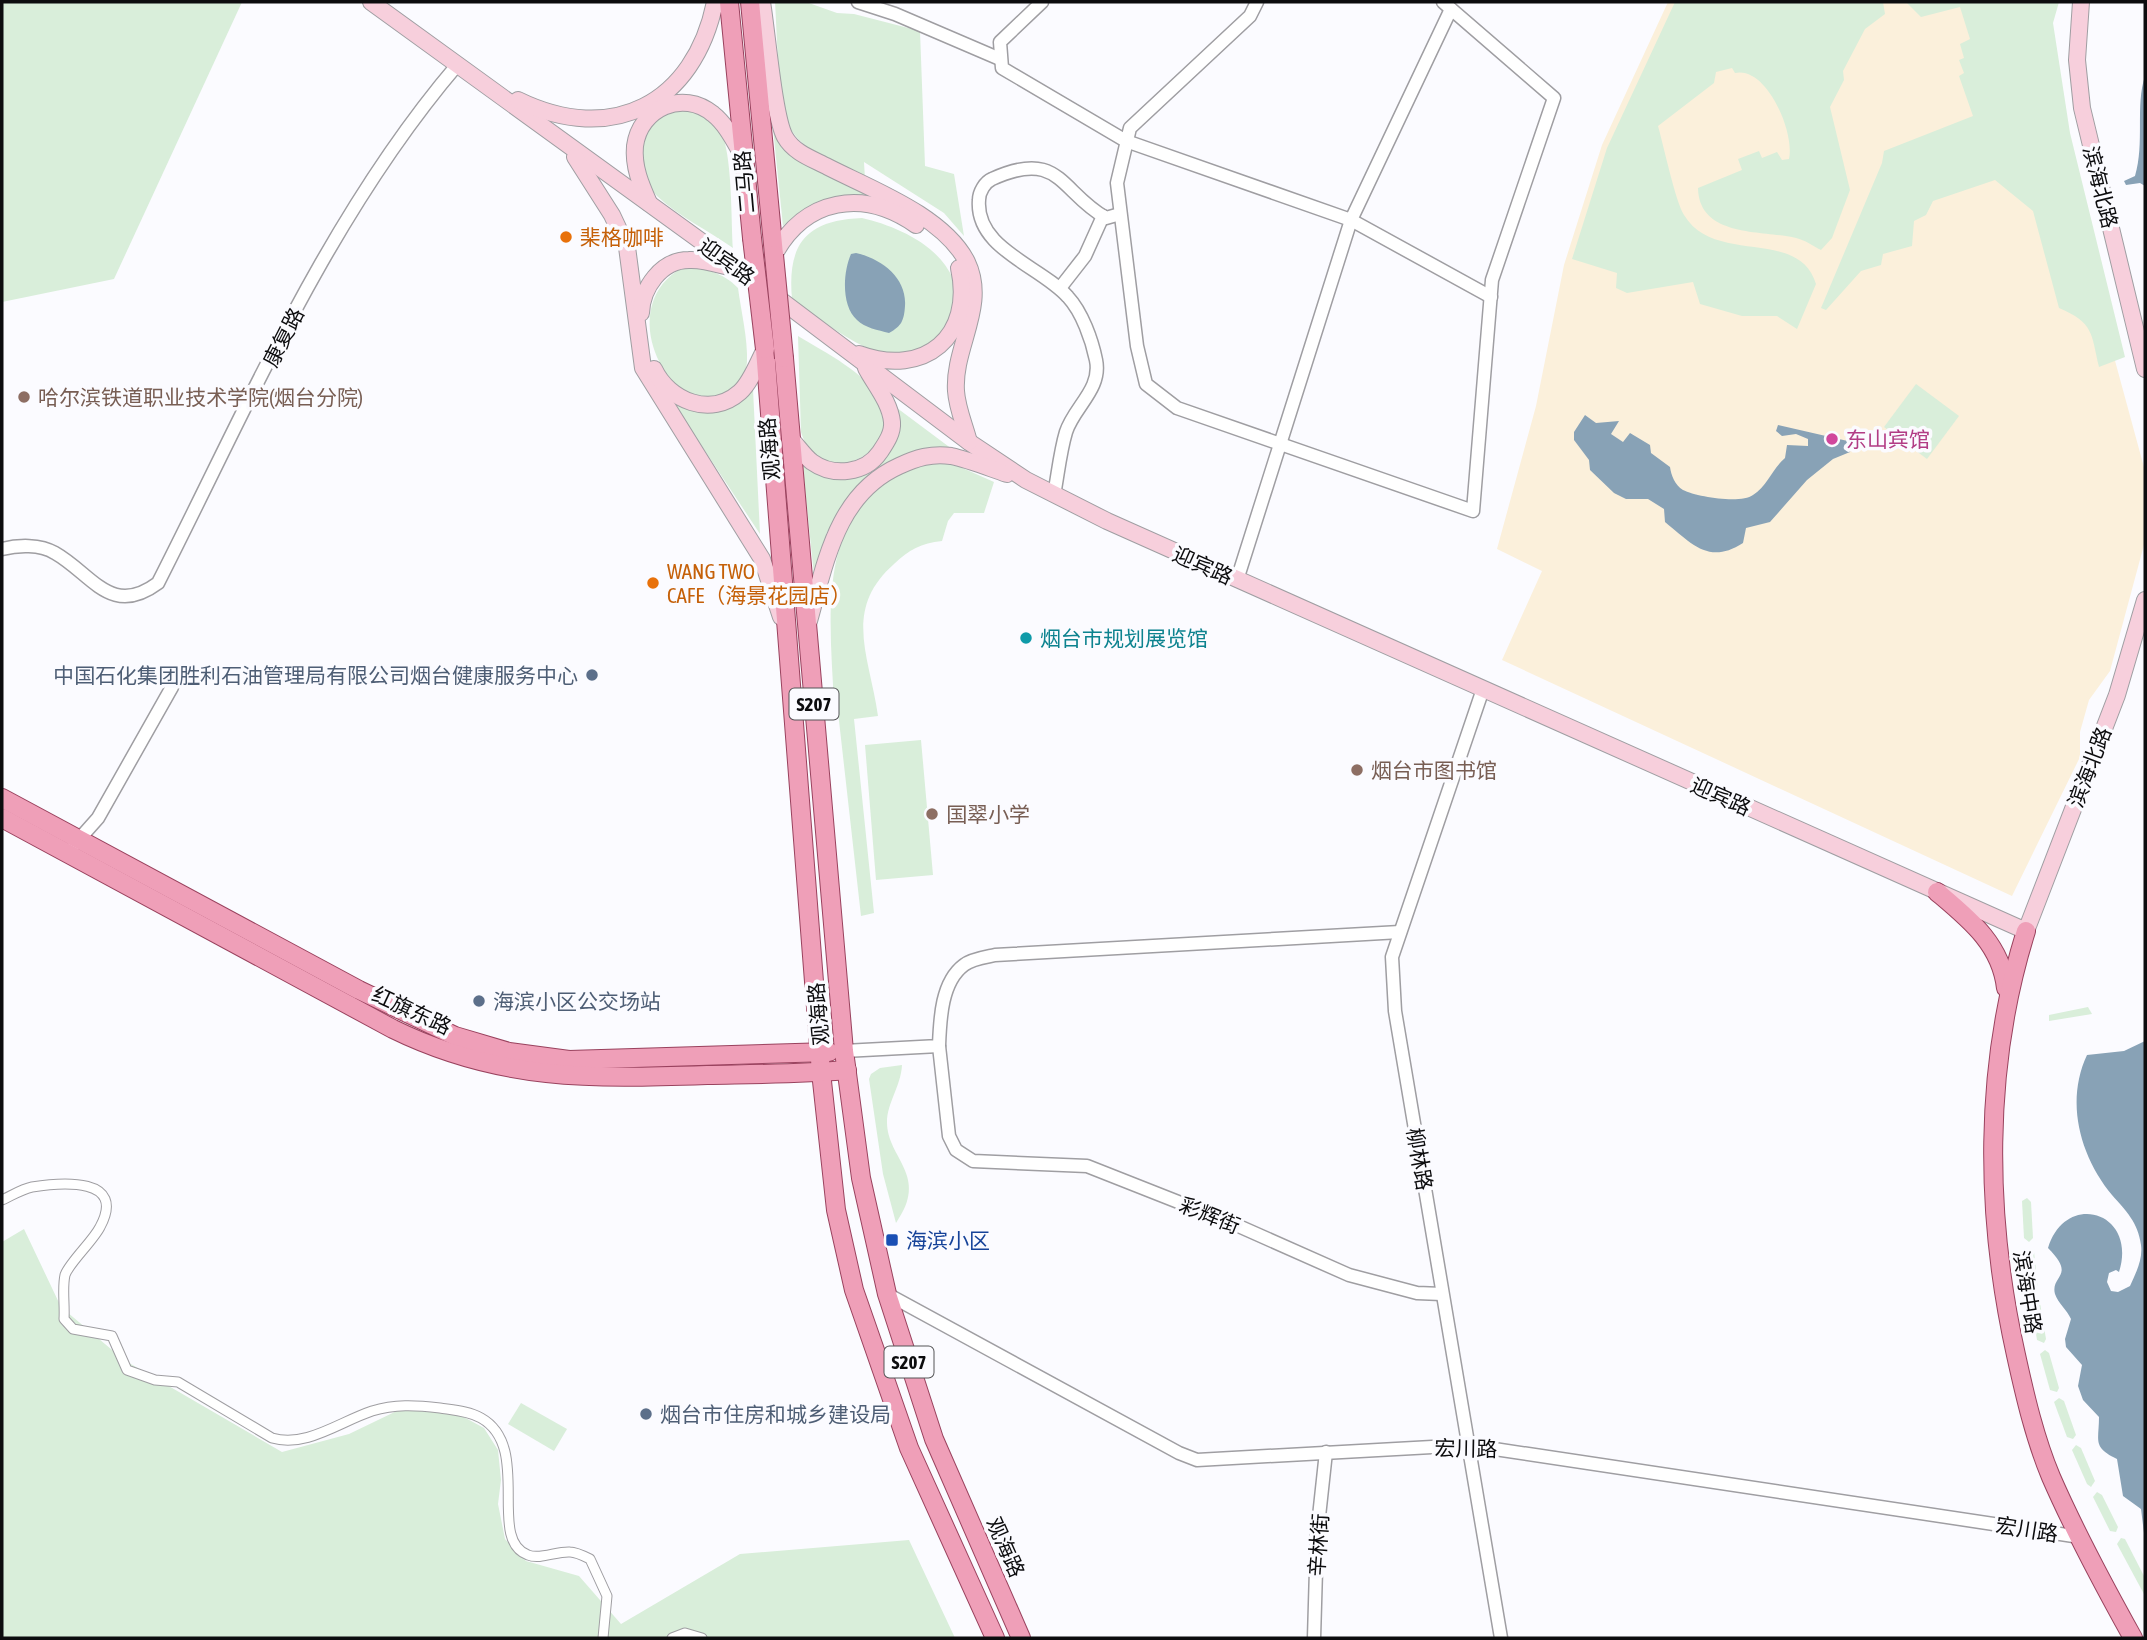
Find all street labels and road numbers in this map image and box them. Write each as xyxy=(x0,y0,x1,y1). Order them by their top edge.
street label: 滨海北路 xyxy=(2079,143,2123,231)
street label: 二马路 xyxy=(729,150,759,214)
street label: 迎宾路 xyxy=(694,233,760,289)
street label: 康复路 xyxy=(258,303,308,371)
street label: 观海路 xyxy=(754,417,784,481)
street label: 迎宾路 xyxy=(1169,541,1237,589)
road number: S207 xyxy=(790,688,838,720)
street label: 滨海北路 xyxy=(2063,723,2115,811)
street label: 迎宾路 xyxy=(1687,772,1755,820)
street label: 红旗东路 xyxy=(369,981,455,1039)
street label: 观海路 xyxy=(803,982,833,1046)
street label: 柳林路 xyxy=(1403,1126,1437,1192)
street label: 彩辉街 xyxy=(1176,1192,1244,1238)
street label: 滨海中路 xyxy=(2010,1249,2046,1335)
road number: S207 xyxy=(884,1346,934,1378)
street label: 宏川路 xyxy=(1434,1435,1498,1461)
street label: 宏川路 xyxy=(1994,1512,2060,1546)
street label: 观海路 xyxy=(982,1513,1030,1581)
street label: 辛林街 xyxy=(1304,1513,1332,1577)

